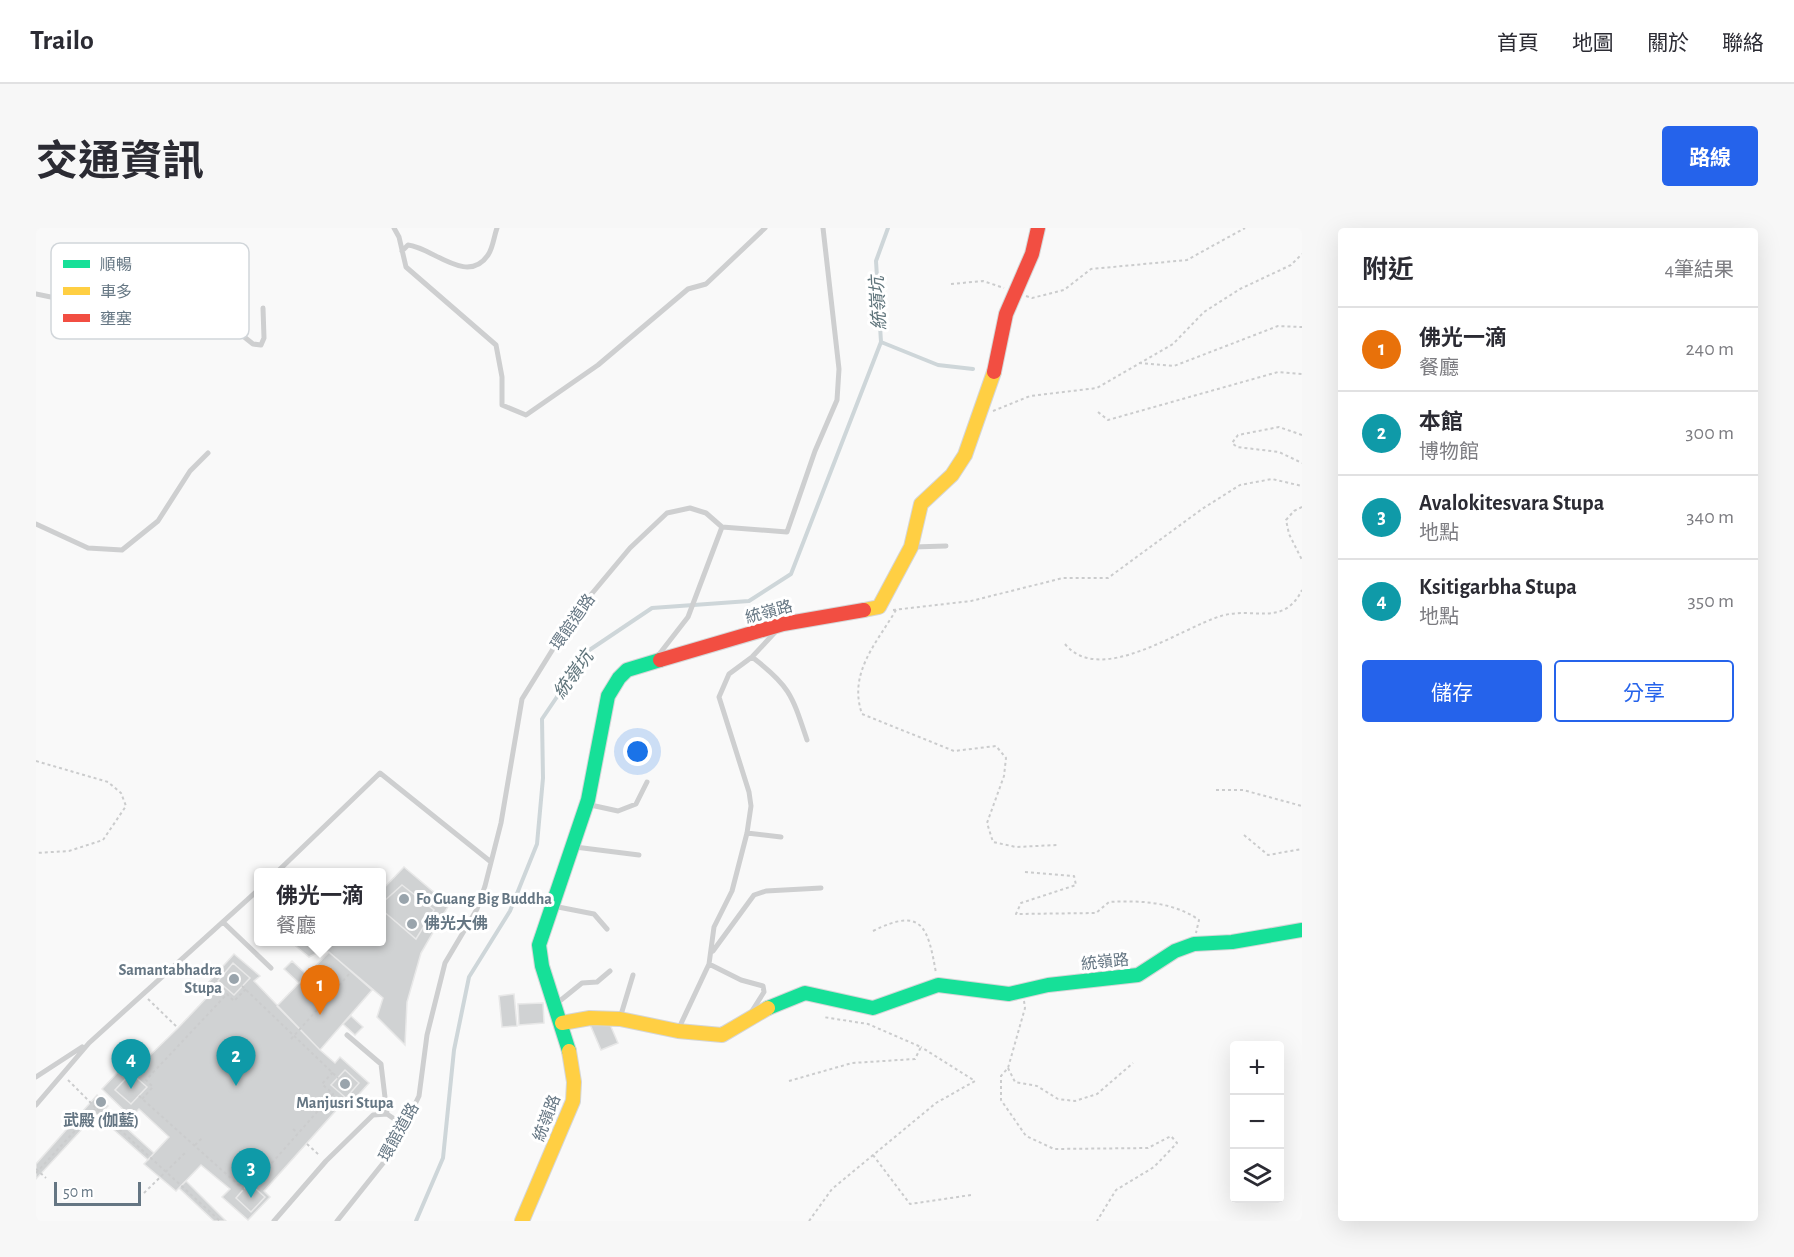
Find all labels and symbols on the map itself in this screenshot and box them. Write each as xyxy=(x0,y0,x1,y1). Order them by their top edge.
legend xyxy=(51,243,249,339)
text: 順暢 xyxy=(100,257,132,273)
water label: 統嶺坑 xyxy=(866,273,889,331)
text: 車多 xyxy=(100,283,132,300)
text: 壅塞 xyxy=(100,310,132,327)
street label: 環館道路 xyxy=(547,591,598,653)
street label: 統嶺路 xyxy=(743,597,794,626)
water label: 統嶺坑 xyxy=(549,644,599,702)
your location xyxy=(623,737,652,766)
place label: Fo Guang Big Buddha xyxy=(416,891,552,907)
marker: Fo Guang Big Buddha xyxy=(397,892,411,906)
place label: 佛光大佛 xyxy=(424,914,488,932)
marker: 佛光大佛 xyxy=(405,917,419,931)
street label: 統嶺路 xyxy=(1080,951,1130,972)
place label: Samantabhadra Stupa xyxy=(118,962,222,996)
pin: 1 xyxy=(300,966,340,1015)
marker: Samantabhadra Stupa xyxy=(227,972,241,986)
pin: 2 xyxy=(216,1036,256,1086)
pin: 4 xyxy=(112,1040,151,1089)
marker: Manjusri Stupa xyxy=(338,1077,352,1091)
street label: 統嶺路 xyxy=(530,1092,563,1143)
marker: 武殿 (伽藍) xyxy=(94,1095,108,1109)
place label: Manjusri Stupa xyxy=(296,1095,394,1112)
street label: 環館道路 xyxy=(376,1100,422,1164)
place label: 武殿 (伽藍) xyxy=(63,1111,139,1129)
pin: 3 xyxy=(232,1148,270,1198)
scale bar xyxy=(54,1179,141,1206)

